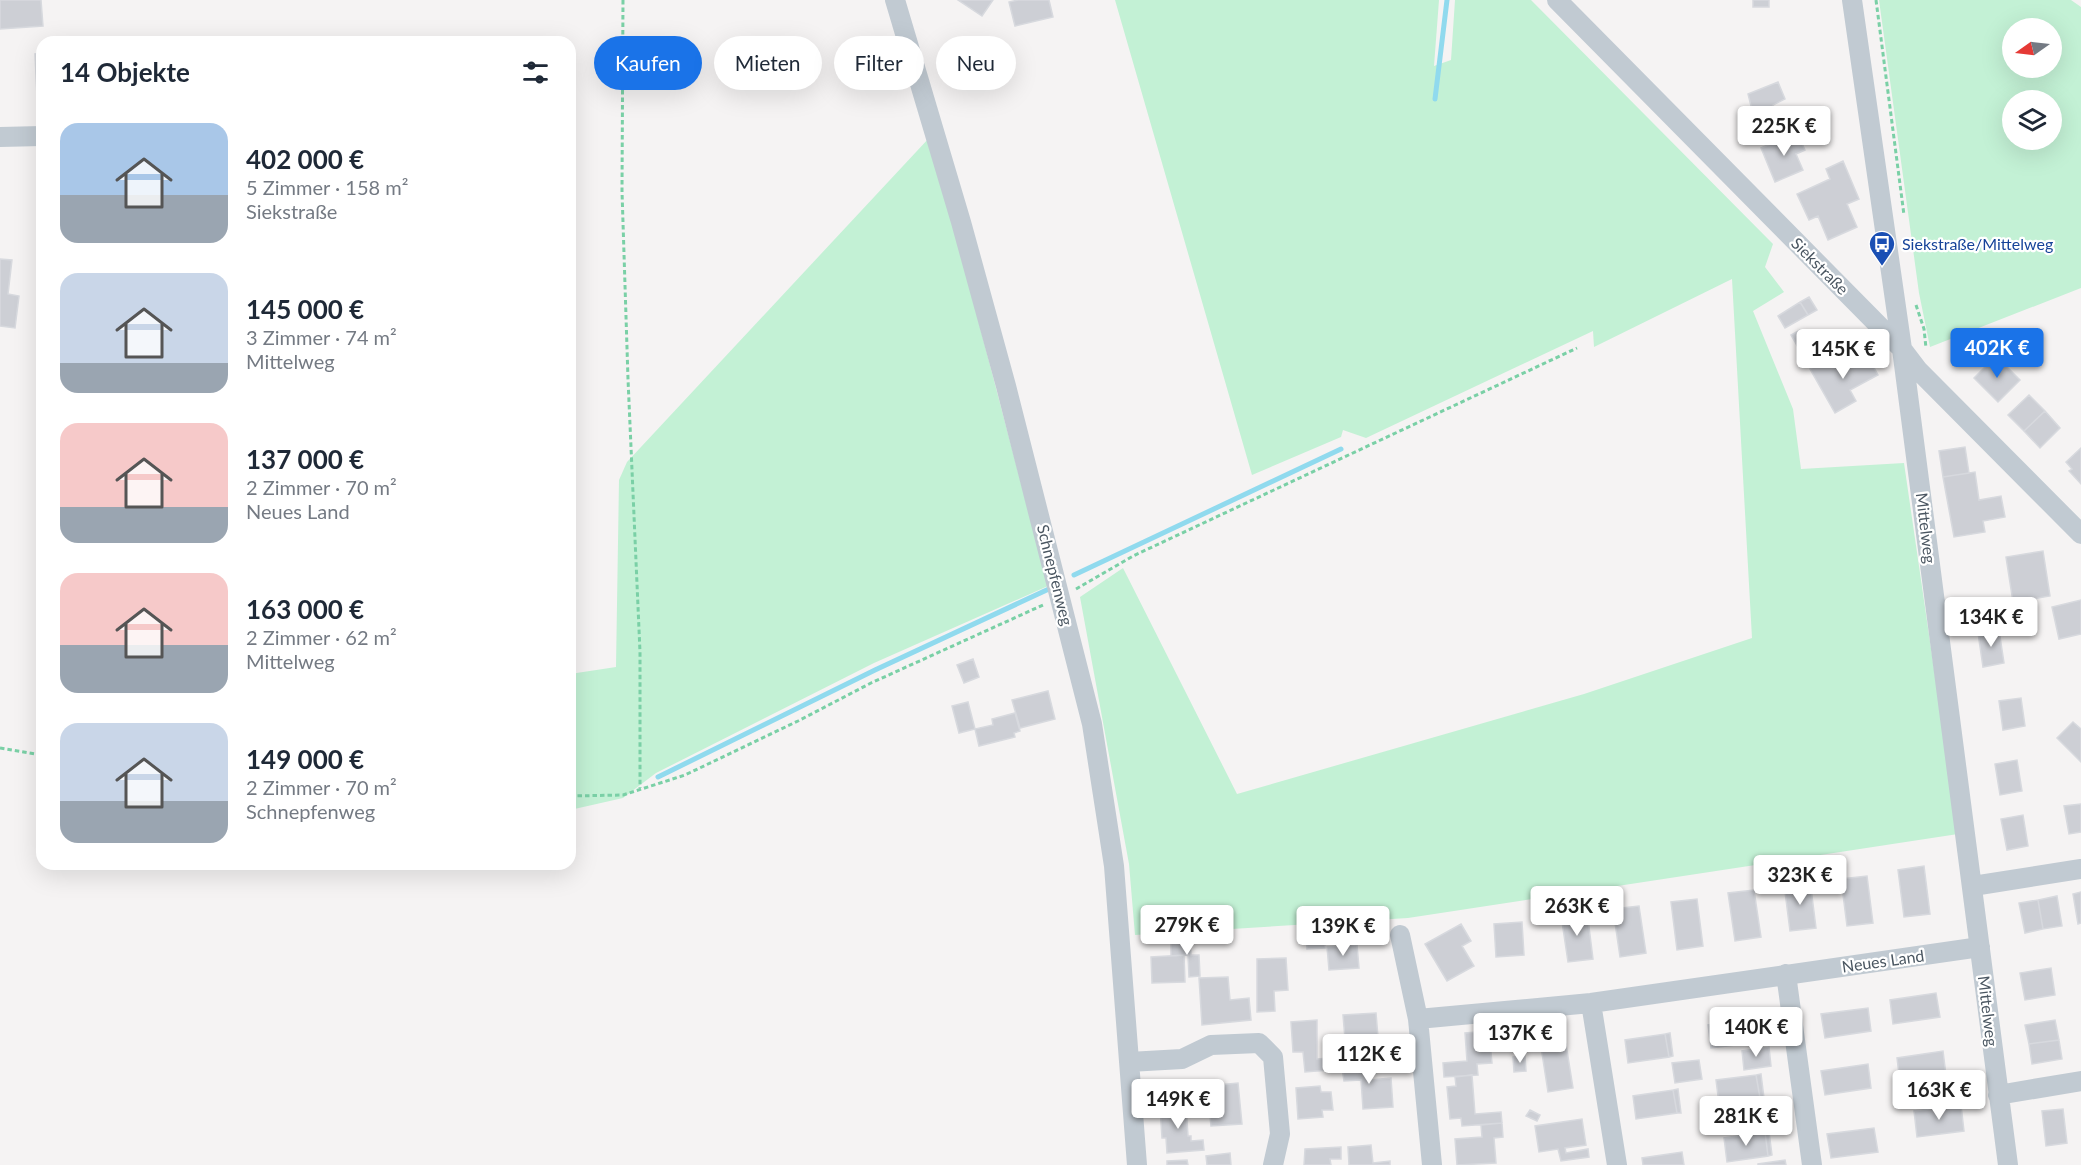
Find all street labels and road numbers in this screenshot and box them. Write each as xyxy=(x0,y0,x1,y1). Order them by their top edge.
street label: Siekstraße xyxy=(1788,233,1853,298)
street label: Mittelweg xyxy=(1913,492,1940,564)
street label: Schnepfenweg xyxy=(1034,522,1077,627)
street label: Neues Land xyxy=(1841,945,1925,976)
street label: Mittelweg xyxy=(1975,975,2002,1047)

